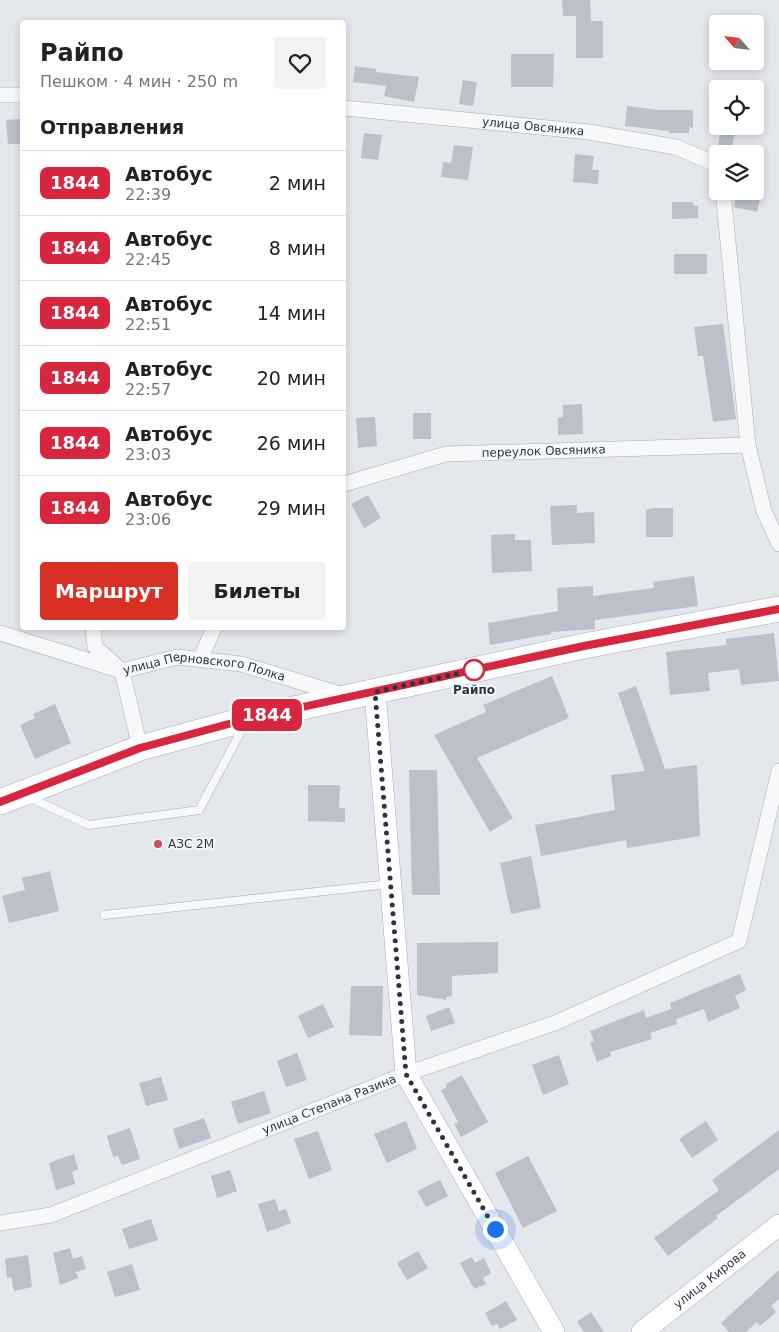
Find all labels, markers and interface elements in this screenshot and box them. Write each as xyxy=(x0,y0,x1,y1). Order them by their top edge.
north arrow xyxy=(709,15,764,70)
map controls xyxy=(709,15,764,200)
button: heart xyxy=(274,37,326,89)
text: Райпо xyxy=(40,39,124,67)
text: Пешком · 4 мин · 250 m xyxy=(40,72,238,91)
button: locate xyxy=(709,80,764,135)
street label: улица Овсяника xyxy=(481,115,585,138)
text: Отправления xyxy=(40,116,184,138)
button: layers xyxy=(709,145,764,200)
text: Автобус xyxy=(125,163,213,185)
text: 1844 xyxy=(50,172,100,193)
text: 2 мин xyxy=(269,172,326,194)
text: 22:39 xyxy=(125,185,171,204)
text: Автобус xyxy=(125,228,213,250)
text: 1844 xyxy=(50,237,100,258)
text: 8 мин xyxy=(269,237,326,259)
text: 22:45 xyxy=(125,250,171,269)
text: Автобус xyxy=(125,293,213,315)
text: 1844 xyxy=(50,302,100,323)
text: 14 мин xyxy=(257,302,326,324)
text: 22:51 xyxy=(125,315,171,334)
text: Автобус xyxy=(125,358,213,380)
text: 1844 xyxy=(50,367,100,388)
text: 20 мин xyxy=(257,367,326,389)
text: 22:57 xyxy=(125,380,171,399)
text: Автобус xyxy=(125,423,213,445)
text: 1844 xyxy=(50,432,100,453)
text: 26 мин xyxy=(257,432,326,454)
street label: переулок Овсяника xyxy=(481,442,606,460)
text: 23:03 xyxy=(125,445,171,464)
text: Автобус xyxy=(125,488,213,510)
text: 1844 xyxy=(50,497,100,518)
text: 29 мин xyxy=(257,497,326,519)
text: 23:06 xyxy=(125,510,171,529)
button: Маршрут xyxy=(40,562,178,620)
button: Билеты xyxy=(188,562,326,620)
street label: улица Перновского Полка xyxy=(122,649,287,684)
marker: Райпо xyxy=(463,659,485,681)
place label: Райпо xyxy=(453,683,495,697)
line badge: 1844 xyxy=(232,699,302,731)
text: 1844 xyxy=(242,704,292,725)
place label: АЗС 2М xyxy=(168,837,214,851)
marker: АЗС 2М xyxy=(152,838,164,850)
street label: улица Степана Разина xyxy=(260,1072,398,1137)
your location xyxy=(483,1217,508,1242)
street label: улица Кирова xyxy=(671,1247,749,1312)

